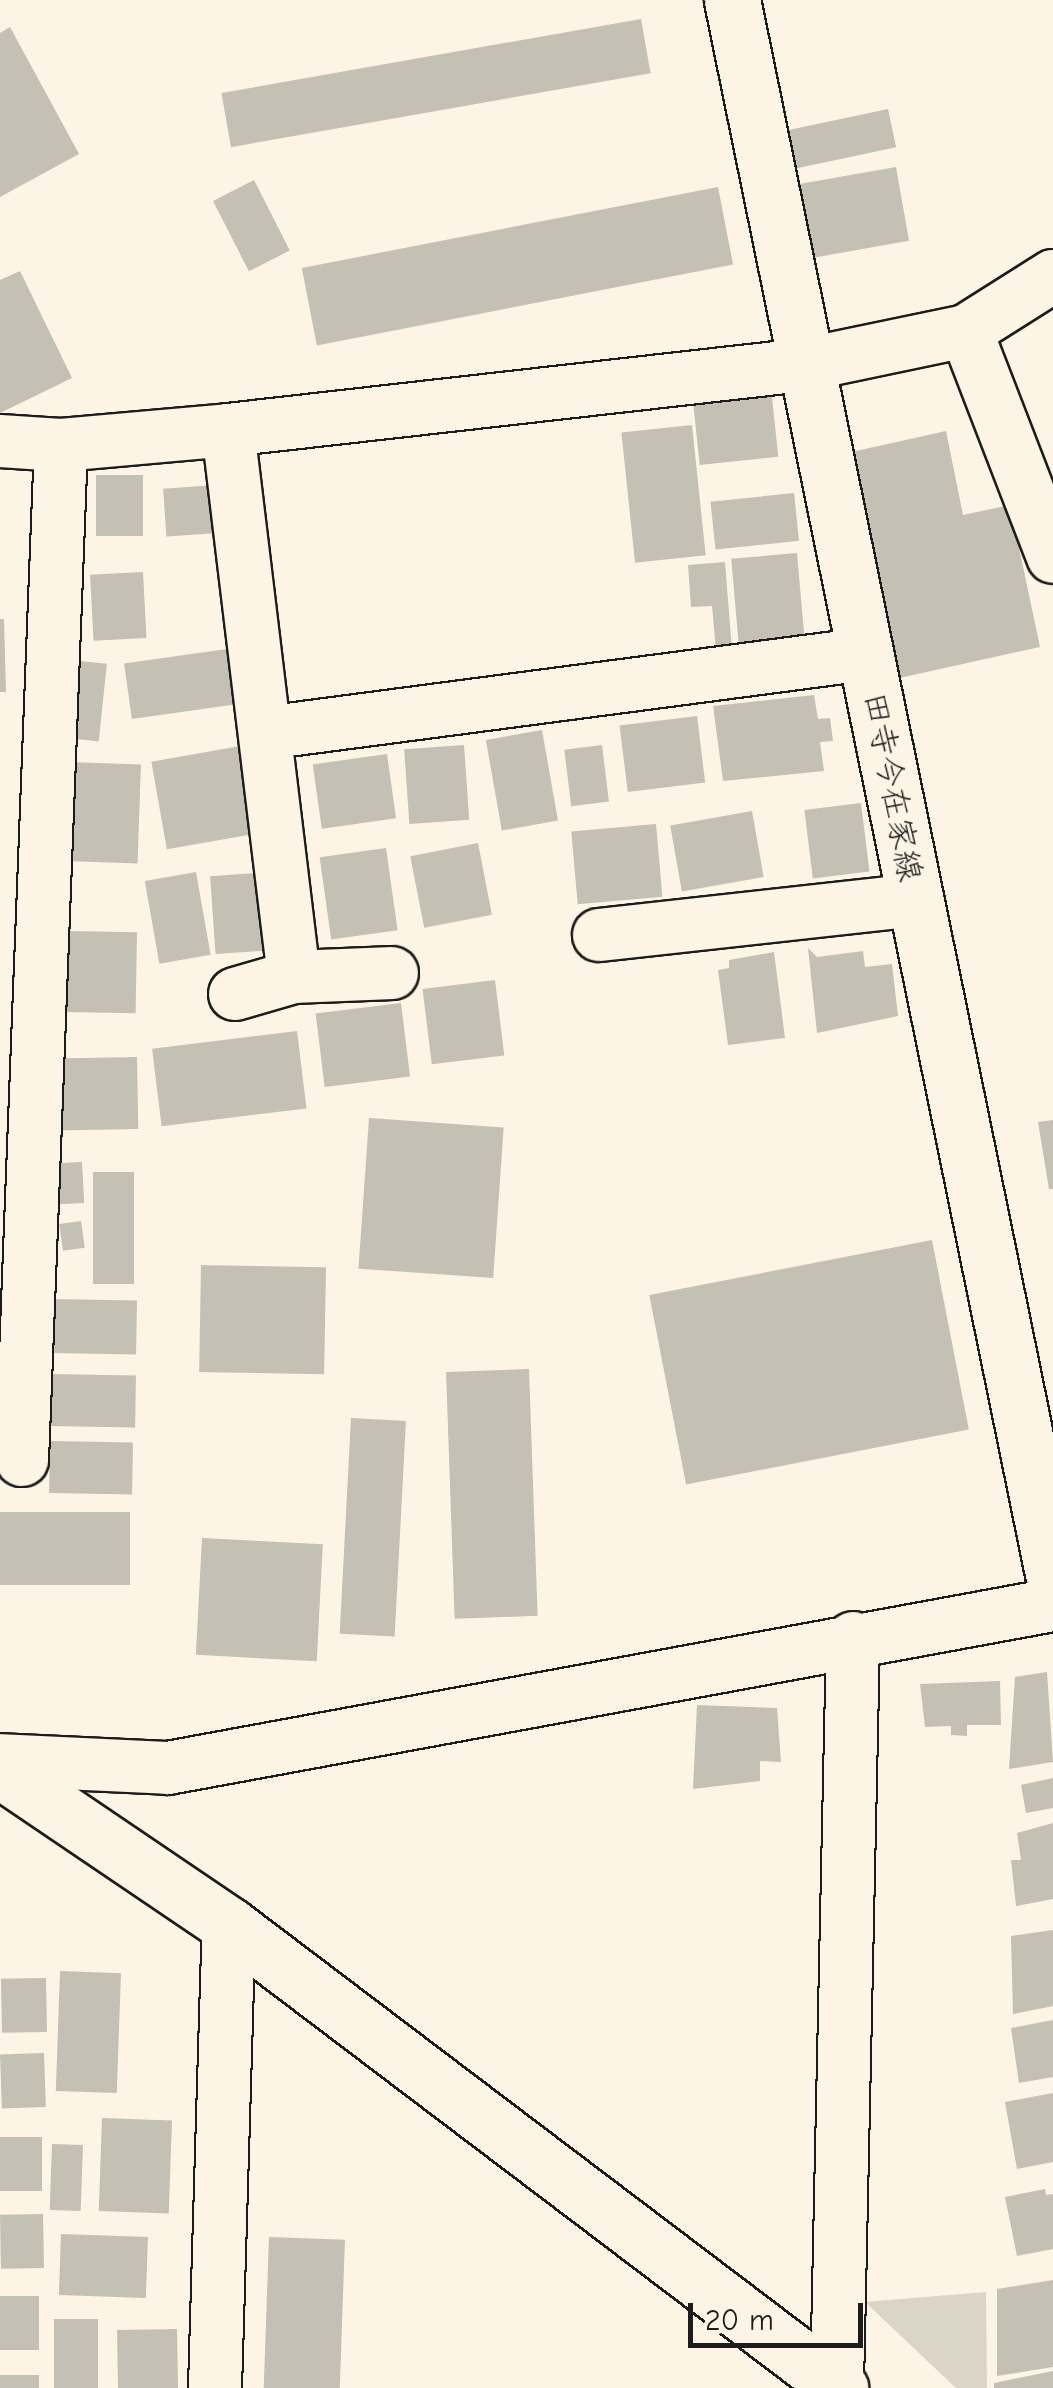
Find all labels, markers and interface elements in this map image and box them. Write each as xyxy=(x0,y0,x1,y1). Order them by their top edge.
street label: 田寺今在家線 xyxy=(855,689,929,885)
scale bar xyxy=(693,2283,868,2345)
text: 20 m xyxy=(705,2303,774,2338)

